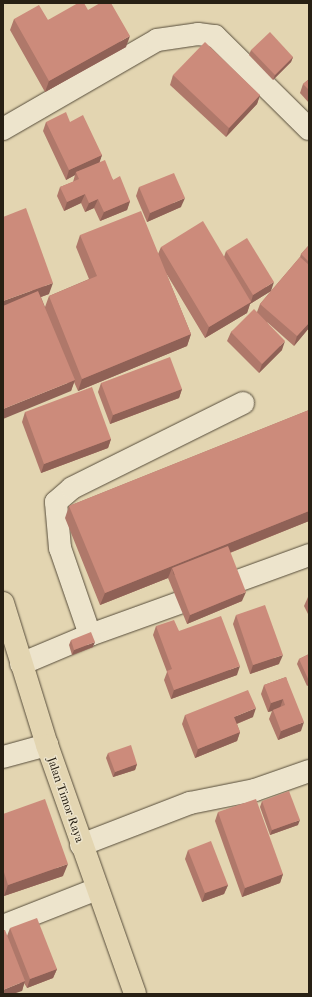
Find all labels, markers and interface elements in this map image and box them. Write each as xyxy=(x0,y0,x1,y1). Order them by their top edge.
street label: Jalan Timor Raya xyxy=(44,755,86,845)

